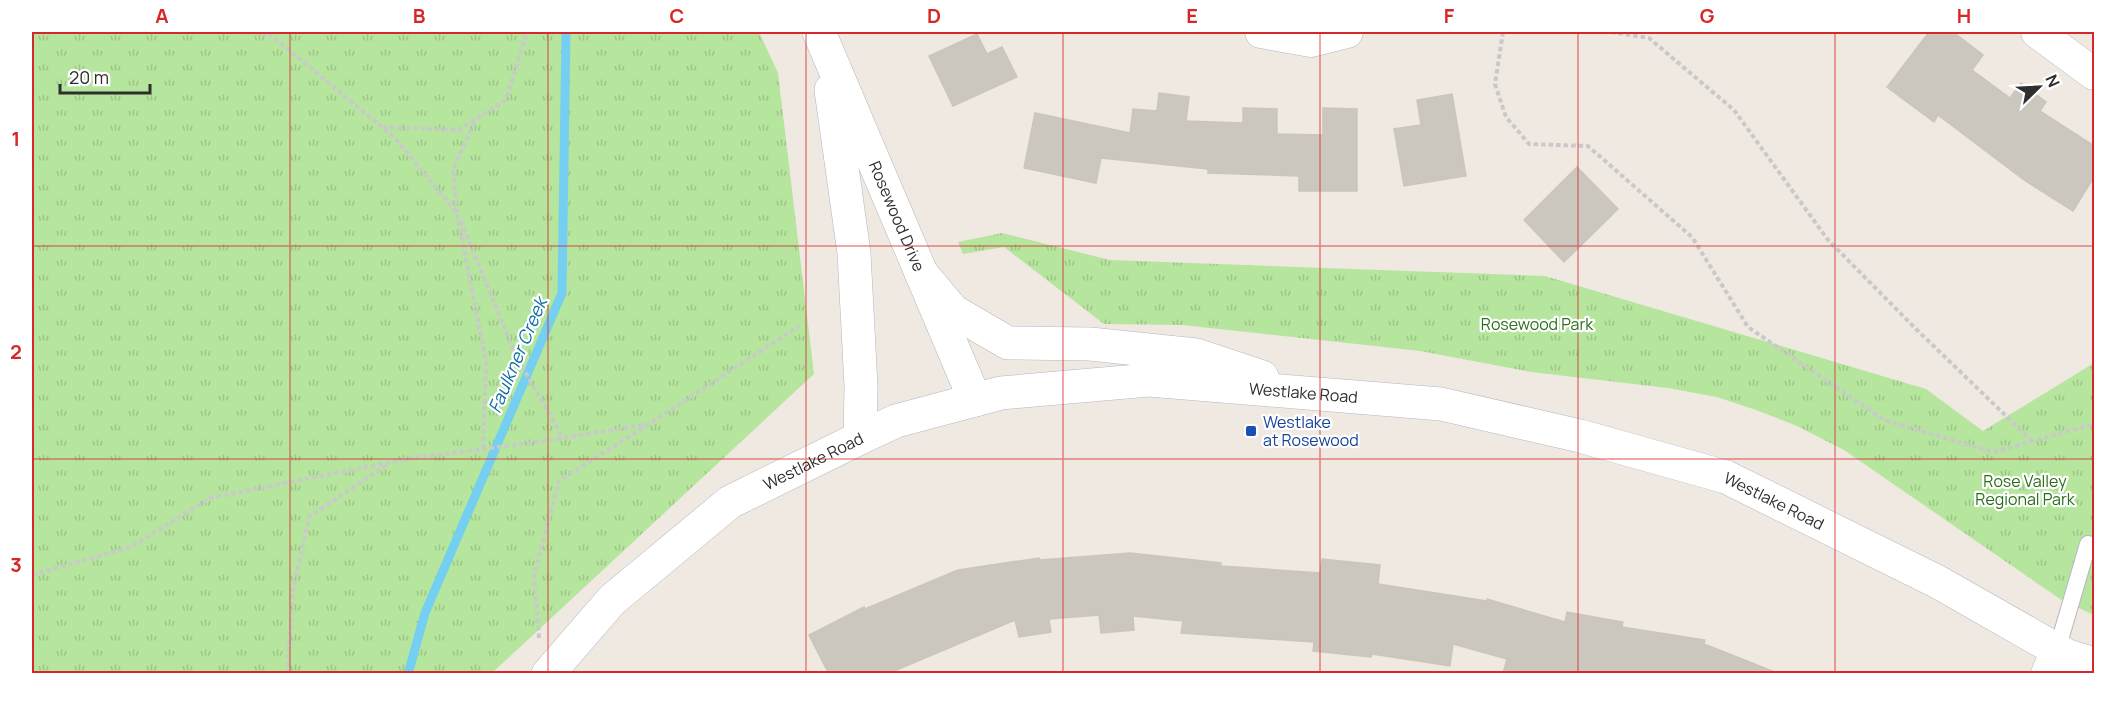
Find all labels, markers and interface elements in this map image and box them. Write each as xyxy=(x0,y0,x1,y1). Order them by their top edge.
text: A xyxy=(155,2,169,29)
text: B xyxy=(413,2,426,29)
text: C xyxy=(670,2,684,29)
text: D xyxy=(927,2,941,29)
text: E xyxy=(1186,2,1198,29)
text: F xyxy=(1444,2,1455,29)
text: G xyxy=(1700,2,1715,29)
text: H xyxy=(1957,2,1971,29)
scale bar xyxy=(60,57,150,95)
north arrow xyxy=(2009,57,2069,117)
text: 20 m xyxy=(69,65,109,89)
text: N xyxy=(2040,71,2065,91)
text: 1 xyxy=(12,125,20,152)
street label: Rosewood Drive xyxy=(864,158,930,275)
water label: Faulkner Creek xyxy=(482,291,553,416)
park label: Rosewood Park xyxy=(1481,313,1594,335)
text: 2 xyxy=(10,338,22,365)
street label: Westlake Road xyxy=(1248,377,1359,408)
place label: Westlake at Rosewood xyxy=(1263,411,1359,451)
marker: Westlake at Rosewood xyxy=(1244,424,1258,438)
street label: Westlake Road xyxy=(759,427,867,495)
street label: Westlake Road xyxy=(1720,467,1828,535)
park label: Rose Valley Regional Park xyxy=(1975,470,2076,510)
text: 3 xyxy=(10,551,22,578)

